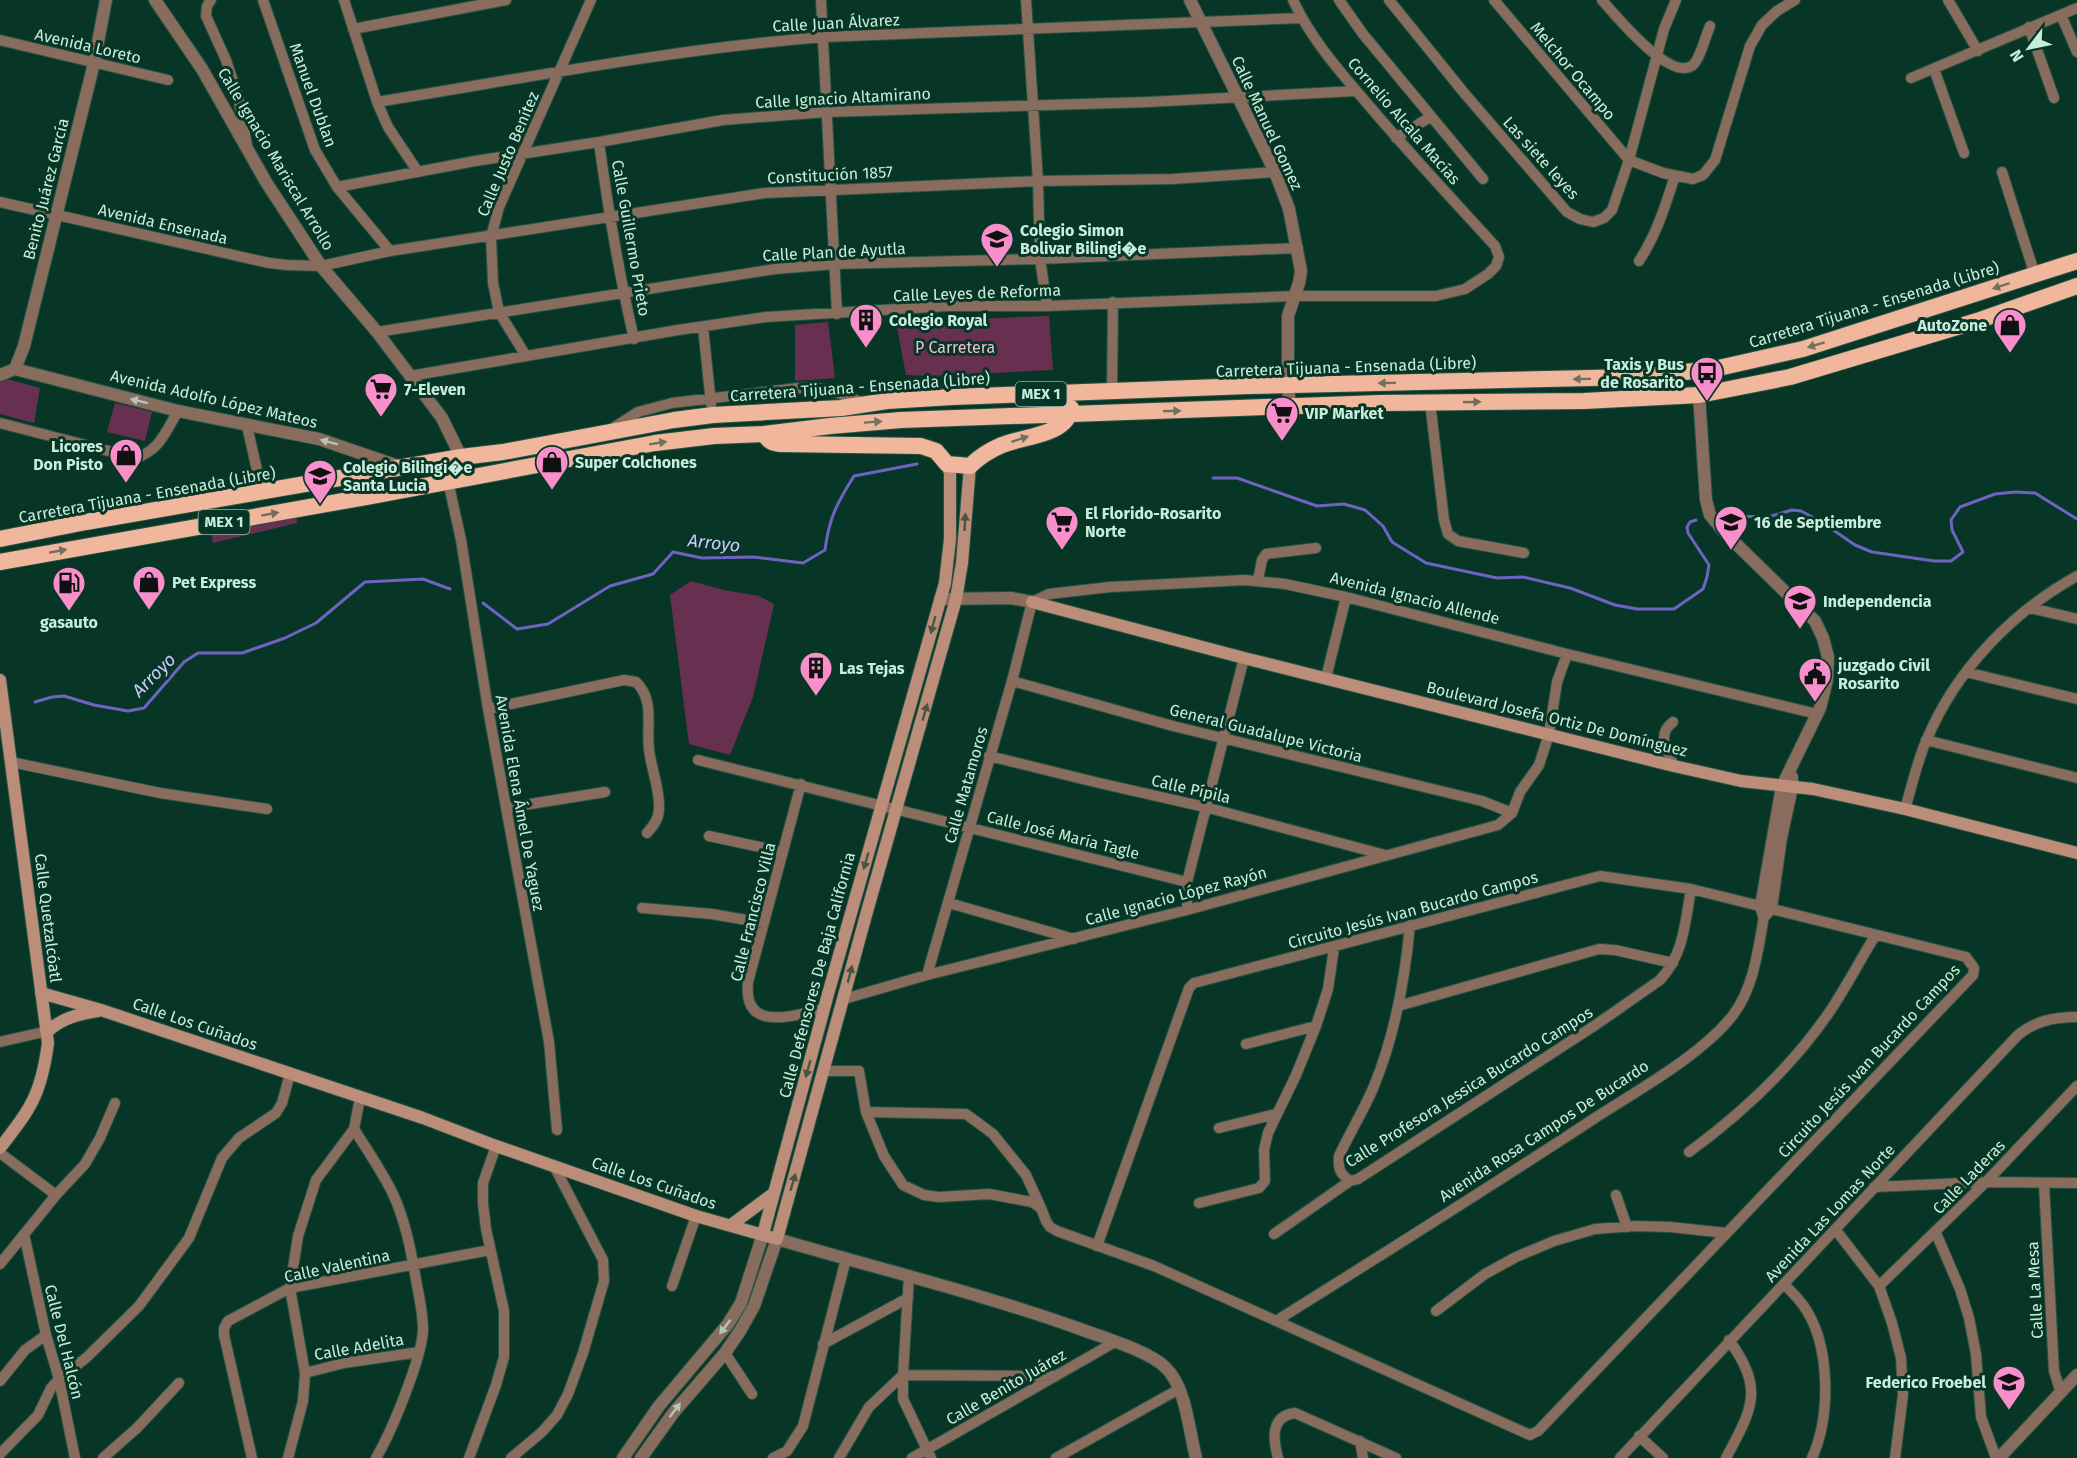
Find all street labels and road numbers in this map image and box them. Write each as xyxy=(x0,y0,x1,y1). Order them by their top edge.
street label: Calle Juan Álvarez xyxy=(772,9,900,36)
street label: Melchor Ocampo xyxy=(1526,18,1620,124)
street label: Avenida Loreto xyxy=(33,25,143,67)
street label: Manuel Dublan xyxy=(285,40,341,150)
street label: Calle Manuel Gomez xyxy=(1228,53,1306,193)
street label: Cornelio Alcala Macías xyxy=(1344,54,1464,188)
street label: Calle Ignacio Mariscal Arrollo xyxy=(214,64,338,254)
street label: Calle Ignacio Altamirano xyxy=(755,84,931,112)
street label: Calle Justo Benítez xyxy=(473,89,543,219)
street label: Las siete leyes xyxy=(1499,113,1583,203)
street label: Benito Juárez García xyxy=(19,116,73,262)
street label: Calle Guillermo Prieto xyxy=(608,158,654,318)
street label: Constitución 1857 xyxy=(767,162,893,188)
street label: Avenida Ensenada xyxy=(96,200,230,248)
street label: Calle Plan de Ayutla xyxy=(762,239,906,265)
street label: Carretera Tijuana - Ensenada (Libre) xyxy=(1747,258,2001,352)
street label: Calle Leyes de Reforma xyxy=(893,281,1061,305)
street label: Carretera Tijuana - Ensenada (Libre) xyxy=(1215,353,1477,381)
street label: Avenida Adolfo López Mateos xyxy=(109,366,319,432)
street label: Carretera Tijuana - Ensenada (Libre) xyxy=(729,368,991,406)
road number: MEX 1 xyxy=(1016,382,1066,406)
street label: Carretera Tijuana - Ensenada (Libre) xyxy=(17,463,277,527)
road number: MEX 1 xyxy=(198,510,250,534)
street label: Avenida Ignacio Allende xyxy=(1328,568,1502,628)
street label: Boulevard Josefa Ortiz De Domínguez xyxy=(1425,677,1689,761)
street label: Avenida Elena Ámel De Yaguez xyxy=(492,693,549,913)
street label: General Guadalupe Victoria xyxy=(1168,700,1364,766)
street label: Calle Matamoros xyxy=(940,724,992,846)
street label: Calle Pípila xyxy=(1150,771,1232,807)
street label: Calle José María Tagle xyxy=(985,807,1141,863)
street label: Calle Francisco Villa xyxy=(727,841,779,983)
street label: Calle Defensores De Baja California xyxy=(775,850,859,1100)
street label: Calle Quetzalcóatl xyxy=(31,852,65,984)
street label: Calle Ignacio López Rayón xyxy=(1083,863,1269,929)
street label: Circuito Jesús Ivan Bucardo Campos xyxy=(1286,867,1540,953)
street label: Circuito Jesús Ivan Bucardo Campos xyxy=(1774,960,1964,1162)
street label: Calle Los Cuñados xyxy=(130,994,260,1054)
street label: Calle Profesora Jessica Bucardo Campos xyxy=(1342,1003,1596,1171)
street label: Avenida Rosa Campos De Bucardo xyxy=(1436,1056,1652,1206)
street label: Calle Laderas xyxy=(1929,1136,2009,1218)
street label: Avenida Las Lomas Norte xyxy=(1761,1140,1899,1286)
street label: Calle Los Cuñados xyxy=(589,1153,719,1213)
street label: Calle La Mesa xyxy=(2023,1241,2047,1339)
street label: Calle Valentina xyxy=(282,1246,392,1286)
street label: Calle Del Halcón xyxy=(41,1283,87,1401)
street label: Calle Adelita xyxy=(313,1330,405,1364)
street label: Calle Benito Juárez xyxy=(943,1345,1069,1429)

